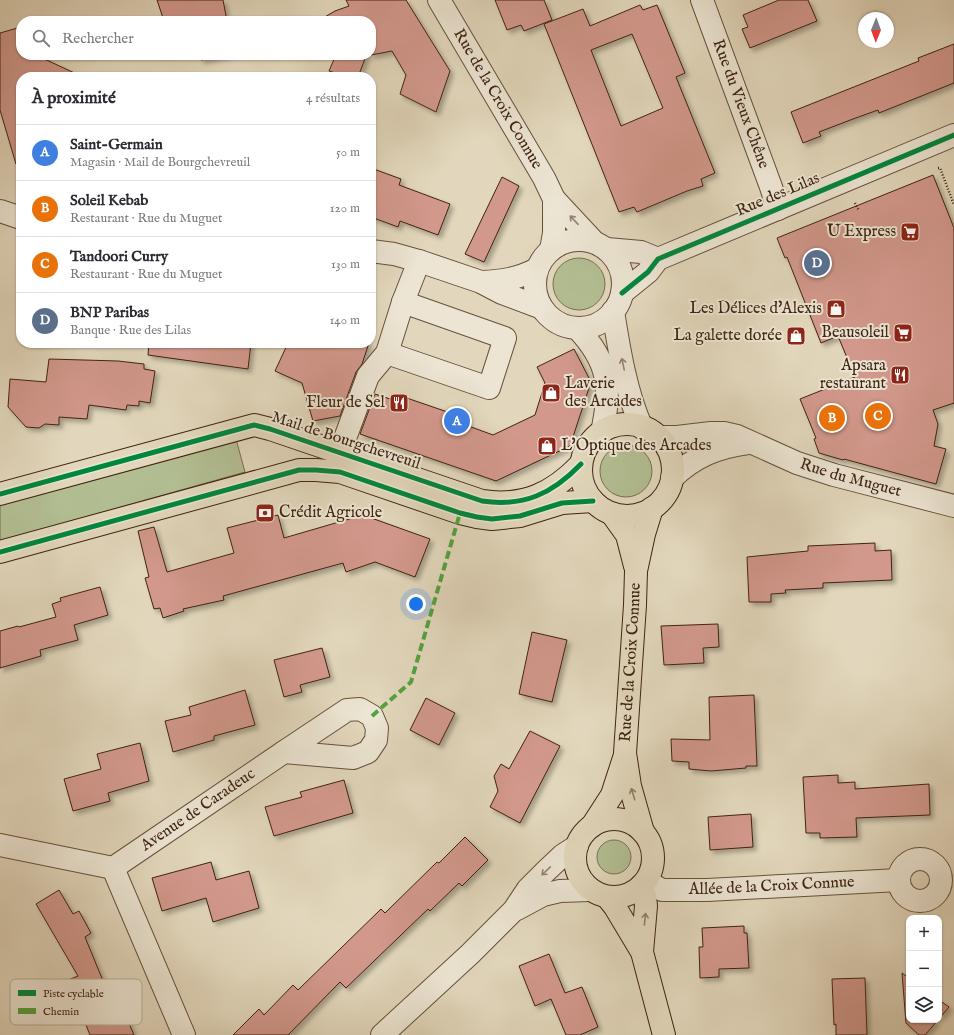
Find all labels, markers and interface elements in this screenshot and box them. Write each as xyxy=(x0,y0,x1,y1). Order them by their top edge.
north arrow xyxy=(858,12,894,48)
search box xyxy=(16,16,376,60)
street label: Rue de la Croix Connue xyxy=(448,25,547,173)
icon: search xyxy=(30,27,52,49)
text: Rechercher xyxy=(62,29,134,48)
street label: Rue du Vieux Chêne xyxy=(707,37,773,172)
text: À proximité xyxy=(32,88,116,109)
text: 4 résultats xyxy=(306,90,360,107)
text: Saint-Germain xyxy=(70,135,163,154)
text: A xyxy=(41,144,49,161)
text: 50 m xyxy=(336,144,360,161)
text: Magasin · Mail de Bourgchevreuil xyxy=(70,154,250,171)
street label: Rue des Lilas xyxy=(733,168,823,222)
text: Soleil Kebab xyxy=(70,191,148,210)
text: B xyxy=(41,200,49,217)
text: 120 m xyxy=(330,200,360,217)
text: Restaurant · Rue du Muguet xyxy=(70,210,222,227)
one-way arrow xyxy=(570,215,579,225)
supermarket icon: U Express xyxy=(899,221,921,243)
place label: U Express xyxy=(827,222,896,242)
text: Tandoori Curry xyxy=(70,247,168,266)
pin: D xyxy=(804,248,830,278)
text: C xyxy=(40,256,50,273)
text: 130 m xyxy=(331,256,360,273)
text: Restaurant · Rue du Muguet xyxy=(70,266,222,283)
shop icon: Les Délices d'Alexis xyxy=(825,298,847,320)
place label: Les Délices d'Alexis xyxy=(689,299,822,319)
text: BNP Paribas xyxy=(70,303,149,322)
text: D xyxy=(40,312,50,329)
text: 140 m xyxy=(330,312,360,329)
text: Banque · Rue des Lilas xyxy=(70,322,191,339)
supermarket icon: Beausoleil xyxy=(892,322,914,344)
place label: Beausoleil xyxy=(821,323,890,343)
shop icon: La galette dorée xyxy=(785,325,807,347)
place label: La galette dorée xyxy=(673,326,782,346)
place label: Apsara restaurant xyxy=(820,356,887,394)
one-way arrow xyxy=(619,358,627,371)
restaurant icon: Apsara restaurant xyxy=(889,364,911,386)
place label: Laverie des Arcades xyxy=(565,374,642,412)
shop icon: Laverie des Arcades xyxy=(540,382,562,404)
restaurant icon: Fleur de Sel xyxy=(388,392,410,414)
place label: Fleur de Sel xyxy=(306,393,386,413)
pin: C xyxy=(865,401,891,431)
pin: B xyxy=(819,403,845,433)
pin: A xyxy=(444,406,470,436)
street label: Mail de Bourgchevreuil xyxy=(269,407,424,475)
shop icon: L'Optique des Arcades xyxy=(536,435,558,457)
place label: L'Optique des Arcades xyxy=(561,436,712,456)
street label: Rue du Muguet xyxy=(797,455,904,502)
bank icon: Crédit Agricole xyxy=(254,502,276,524)
place label: Crédit Agricole xyxy=(279,503,382,523)
street label: Rue de la Croix Connue xyxy=(616,583,646,743)
your location xyxy=(406,594,426,614)
street label: Avenue de Caradeuc xyxy=(136,764,259,857)
one-way arrow xyxy=(629,788,636,801)
one-way arrow xyxy=(541,866,551,875)
street label: Allée de la Croix Connue xyxy=(688,872,855,900)
one-way arrow xyxy=(641,912,649,925)
map controls xyxy=(906,915,942,1023)
button: + xyxy=(906,915,942,951)
button: − xyxy=(906,951,942,987)
legend xyxy=(10,979,142,1025)
text: Piste cyclable xyxy=(43,987,104,1001)
button: layers xyxy=(906,987,942,1023)
text: Chemin xyxy=(43,1005,79,1019)

